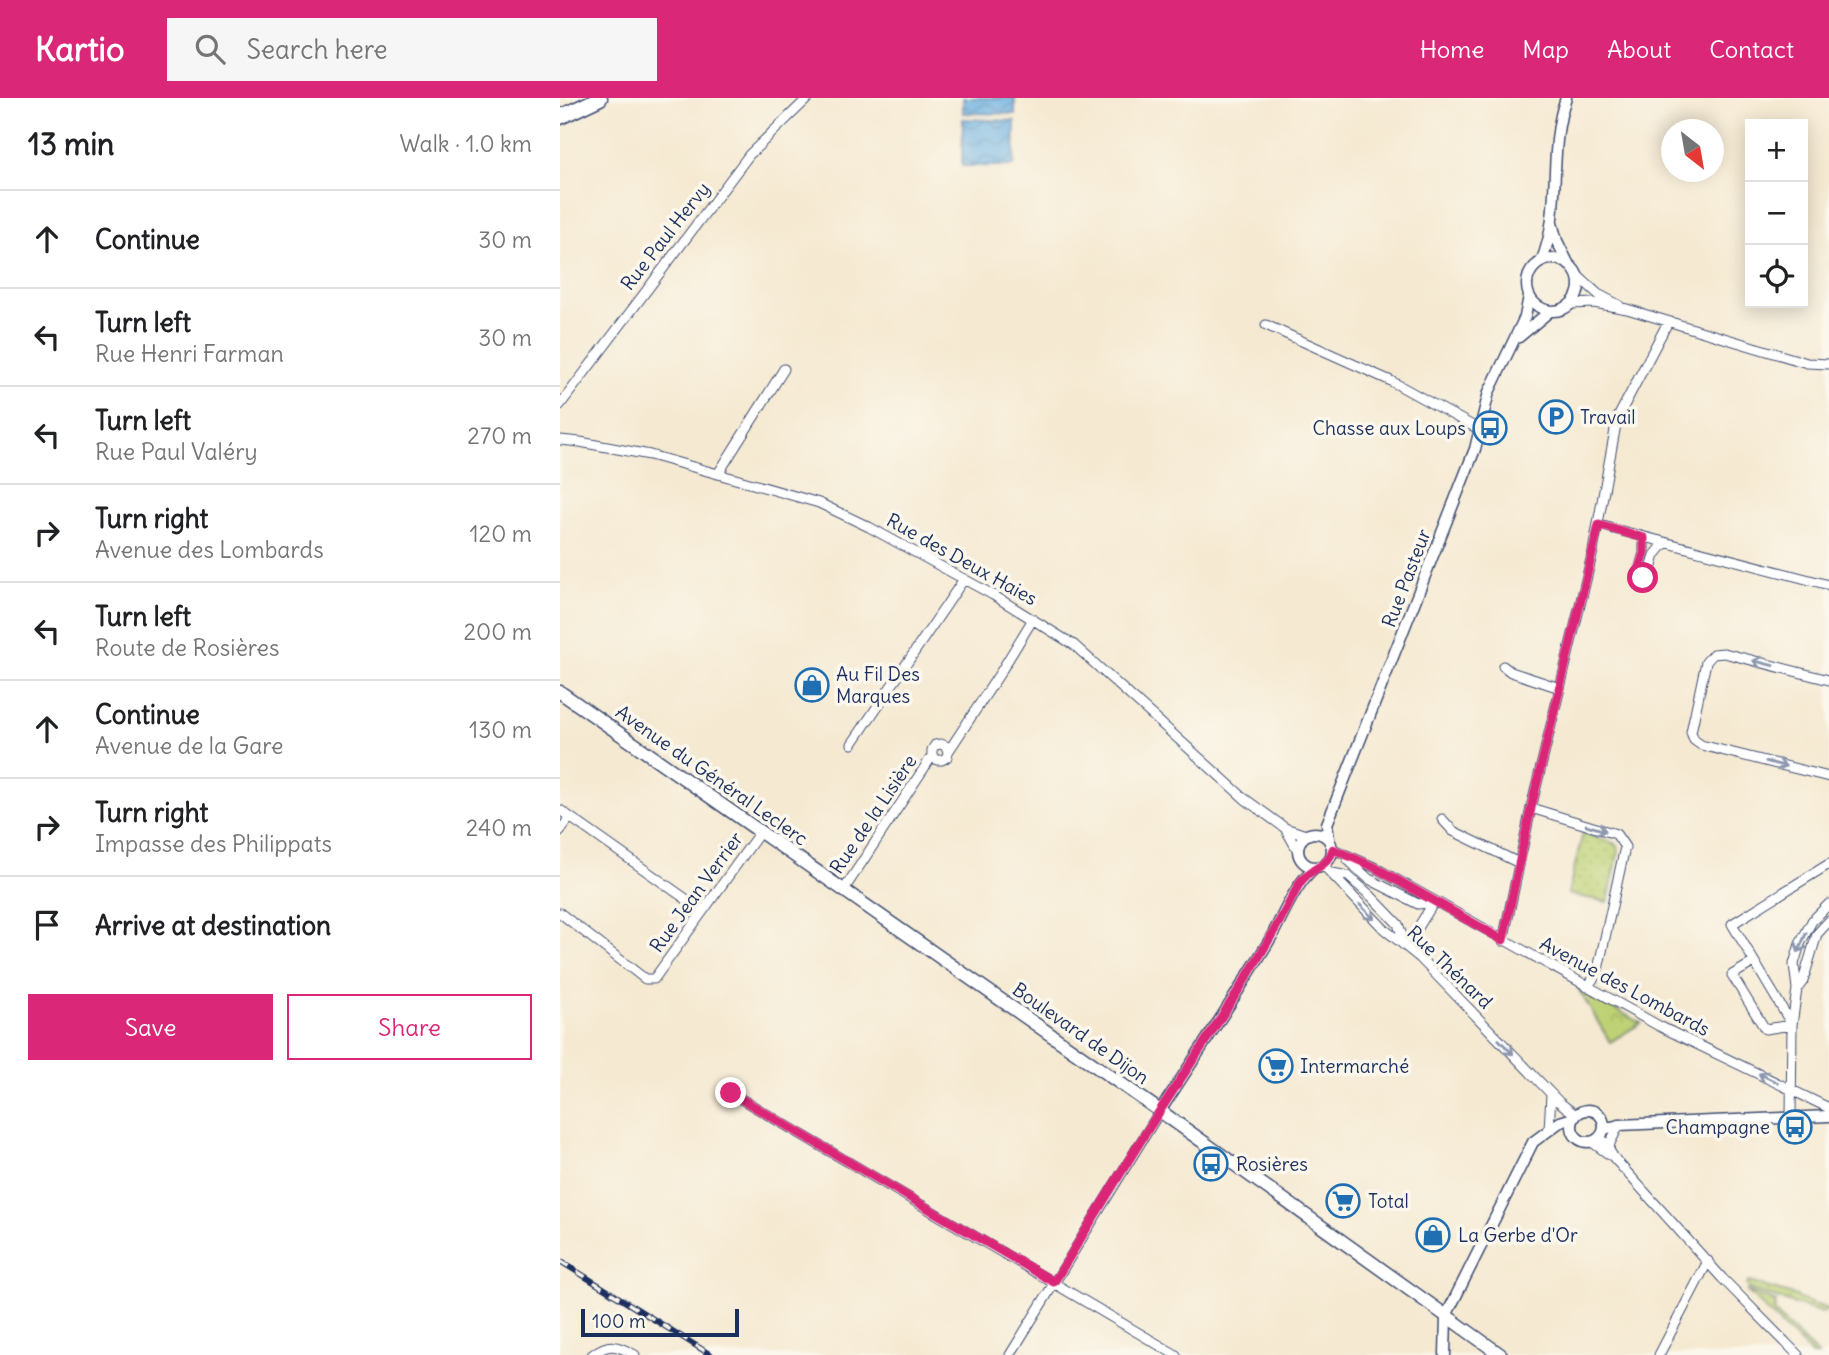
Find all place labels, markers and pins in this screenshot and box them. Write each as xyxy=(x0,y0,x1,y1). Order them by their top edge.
parking icon: Travail xyxy=(1537,398,1575,436)
place label: Travail xyxy=(1580,405,1636,429)
bus stop icon: Chasse aux Loups xyxy=(1471,409,1509,447)
place label: Chasse aux Loups xyxy=(1313,416,1466,440)
place label: Au Fil Des Marques xyxy=(836,662,920,708)
shop icon: Au Fil Des Marques xyxy=(793,666,831,704)
supermarket icon: Intermarché xyxy=(1257,1047,1295,1085)
place label: Intermarché xyxy=(1300,1054,1409,1078)
bus stop icon: Champagne xyxy=(1776,1108,1814,1146)
place label: Champagne xyxy=(1666,1115,1770,1139)
bus stop icon: Rosières xyxy=(1192,1145,1230,1183)
place label: Rosières xyxy=(1236,1152,1308,1176)
supermarket icon: Total xyxy=(1324,1182,1362,1220)
place label: Total xyxy=(1368,1189,1409,1213)
shop icon: La Gerbe d'Or xyxy=(1414,1216,1452,1254)
place label: La Gerbe d'Or xyxy=(1458,1223,1578,1247)

